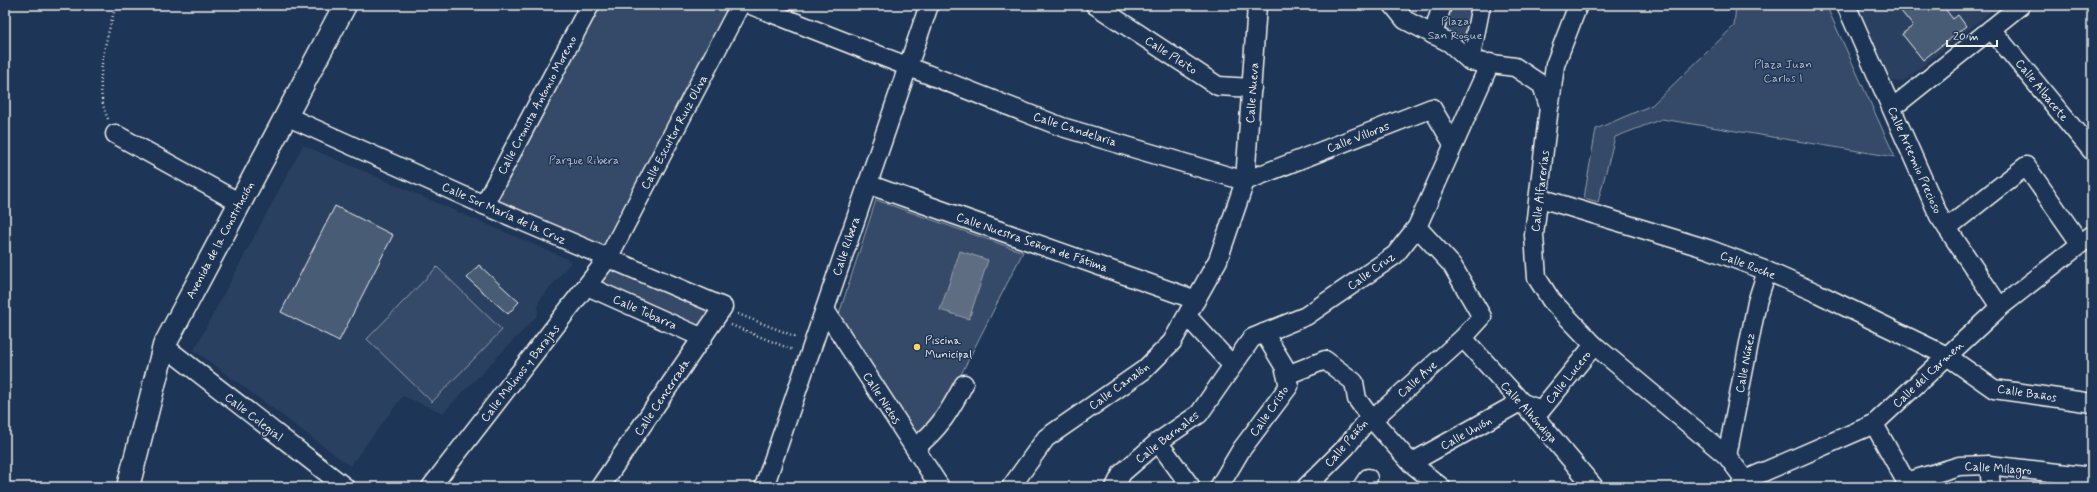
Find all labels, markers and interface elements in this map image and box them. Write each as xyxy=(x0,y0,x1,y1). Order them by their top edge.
park label: Plaza San Roque xyxy=(1428,14,1482,44)
scale bar xyxy=(1947,22,1997,48)
text: 20 m xyxy=(1953,29,1979,45)
street label: Calle Cronista Antonio Moreno xyxy=(494,33,581,178)
street label: Calle Pleito xyxy=(1141,33,1200,79)
street label: Calle Albacete xyxy=(2011,56,2071,125)
park label: Plaza Juan Carlos I xyxy=(1754,57,1812,87)
street label: Calle Nueva xyxy=(1243,62,1263,124)
street label: Calle Escultor Ruiz Oliva xyxy=(638,72,712,193)
street label: Calle Artemio Precioso xyxy=(1883,104,1945,217)
street label: Calle Candelaria xyxy=(1031,109,1118,151)
street label: Calle Villoras xyxy=(1325,119,1392,157)
street label: Calle Alfarerías xyxy=(1528,149,1554,233)
park label: Parque Ribera xyxy=(549,153,619,169)
street label: Avenida de la Constitución xyxy=(183,179,259,302)
street label: Calle Sor María de la Cruz xyxy=(439,179,569,249)
street label: Calle Nuestra Señora de Fátima xyxy=(954,209,1110,276)
street label: Calle Ribera xyxy=(829,215,865,278)
street label: Calle Roche xyxy=(1718,248,1778,284)
street label: Calle Cruz xyxy=(1345,249,1399,294)
street label: Calle Tobarra xyxy=(610,292,679,334)
street label: Calle Molinos y Barajas xyxy=(478,321,564,426)
street label: Calle Núñez xyxy=(1732,332,1760,394)
place label: Piscina Municipal xyxy=(925,333,972,363)
street label: Calle del Carmen xyxy=(1890,337,1968,412)
marker: Piscina Municipal xyxy=(912,342,922,352)
street label: Calle Lucero xyxy=(1542,347,1595,408)
street label: Calle Cencerrada xyxy=(631,355,695,439)
street label: Calle Ave xyxy=(1394,358,1441,402)
street label: Calle Canalón xyxy=(1086,359,1153,414)
street label: Calle Nietos xyxy=(858,369,904,428)
street label: Calle Alhóndiga xyxy=(1496,378,1560,447)
street label: Calle Baños xyxy=(1996,381,2058,407)
street label: Calle Cristo xyxy=(1247,383,1293,440)
street label: Calle Colegial xyxy=(221,390,286,446)
street label: Calle Bernales xyxy=(1133,408,1203,468)
street label: Calle Unión xyxy=(1438,413,1495,455)
street label: Calle Peñón xyxy=(1321,416,1372,471)
street label: Calle Milagro xyxy=(1964,459,2032,479)

